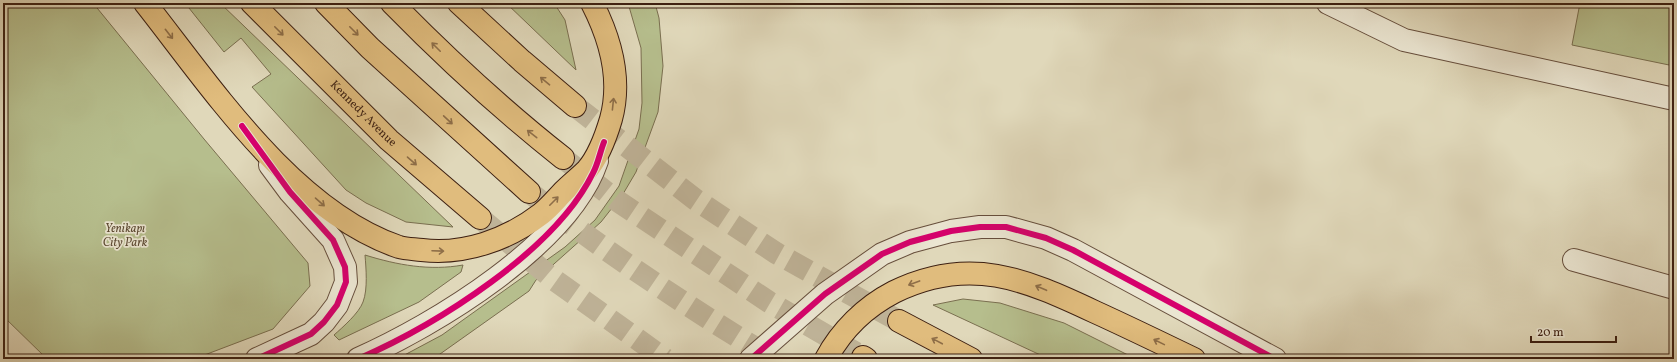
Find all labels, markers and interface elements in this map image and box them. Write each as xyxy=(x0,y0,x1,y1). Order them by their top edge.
one-way arrow xyxy=(274,26,284,36)
one-way arrow xyxy=(349,26,359,36)
one-way arrow xyxy=(165,28,173,39)
one-way arrow xyxy=(431,42,441,52)
one-way arrow xyxy=(540,76,551,85)
street label: Kennedy Avenue xyxy=(326,77,400,151)
one-way arrow xyxy=(609,98,617,111)
one-way arrow xyxy=(443,115,453,124)
one-way arrow xyxy=(527,130,538,138)
one-way arrow xyxy=(407,156,417,165)
one-way arrow xyxy=(549,196,559,206)
one-way arrow xyxy=(315,198,326,207)
park label: Yenikapı City Park xyxy=(103,221,148,251)
one-way arrow xyxy=(431,247,444,255)
one-way arrow xyxy=(908,280,920,288)
one-way arrow xyxy=(1035,284,1047,291)
scale bar xyxy=(1531,318,1616,344)
text: 20 m xyxy=(1537,325,1564,341)
one-way arrow xyxy=(931,337,943,345)
one-way arrow xyxy=(1153,338,1165,345)

